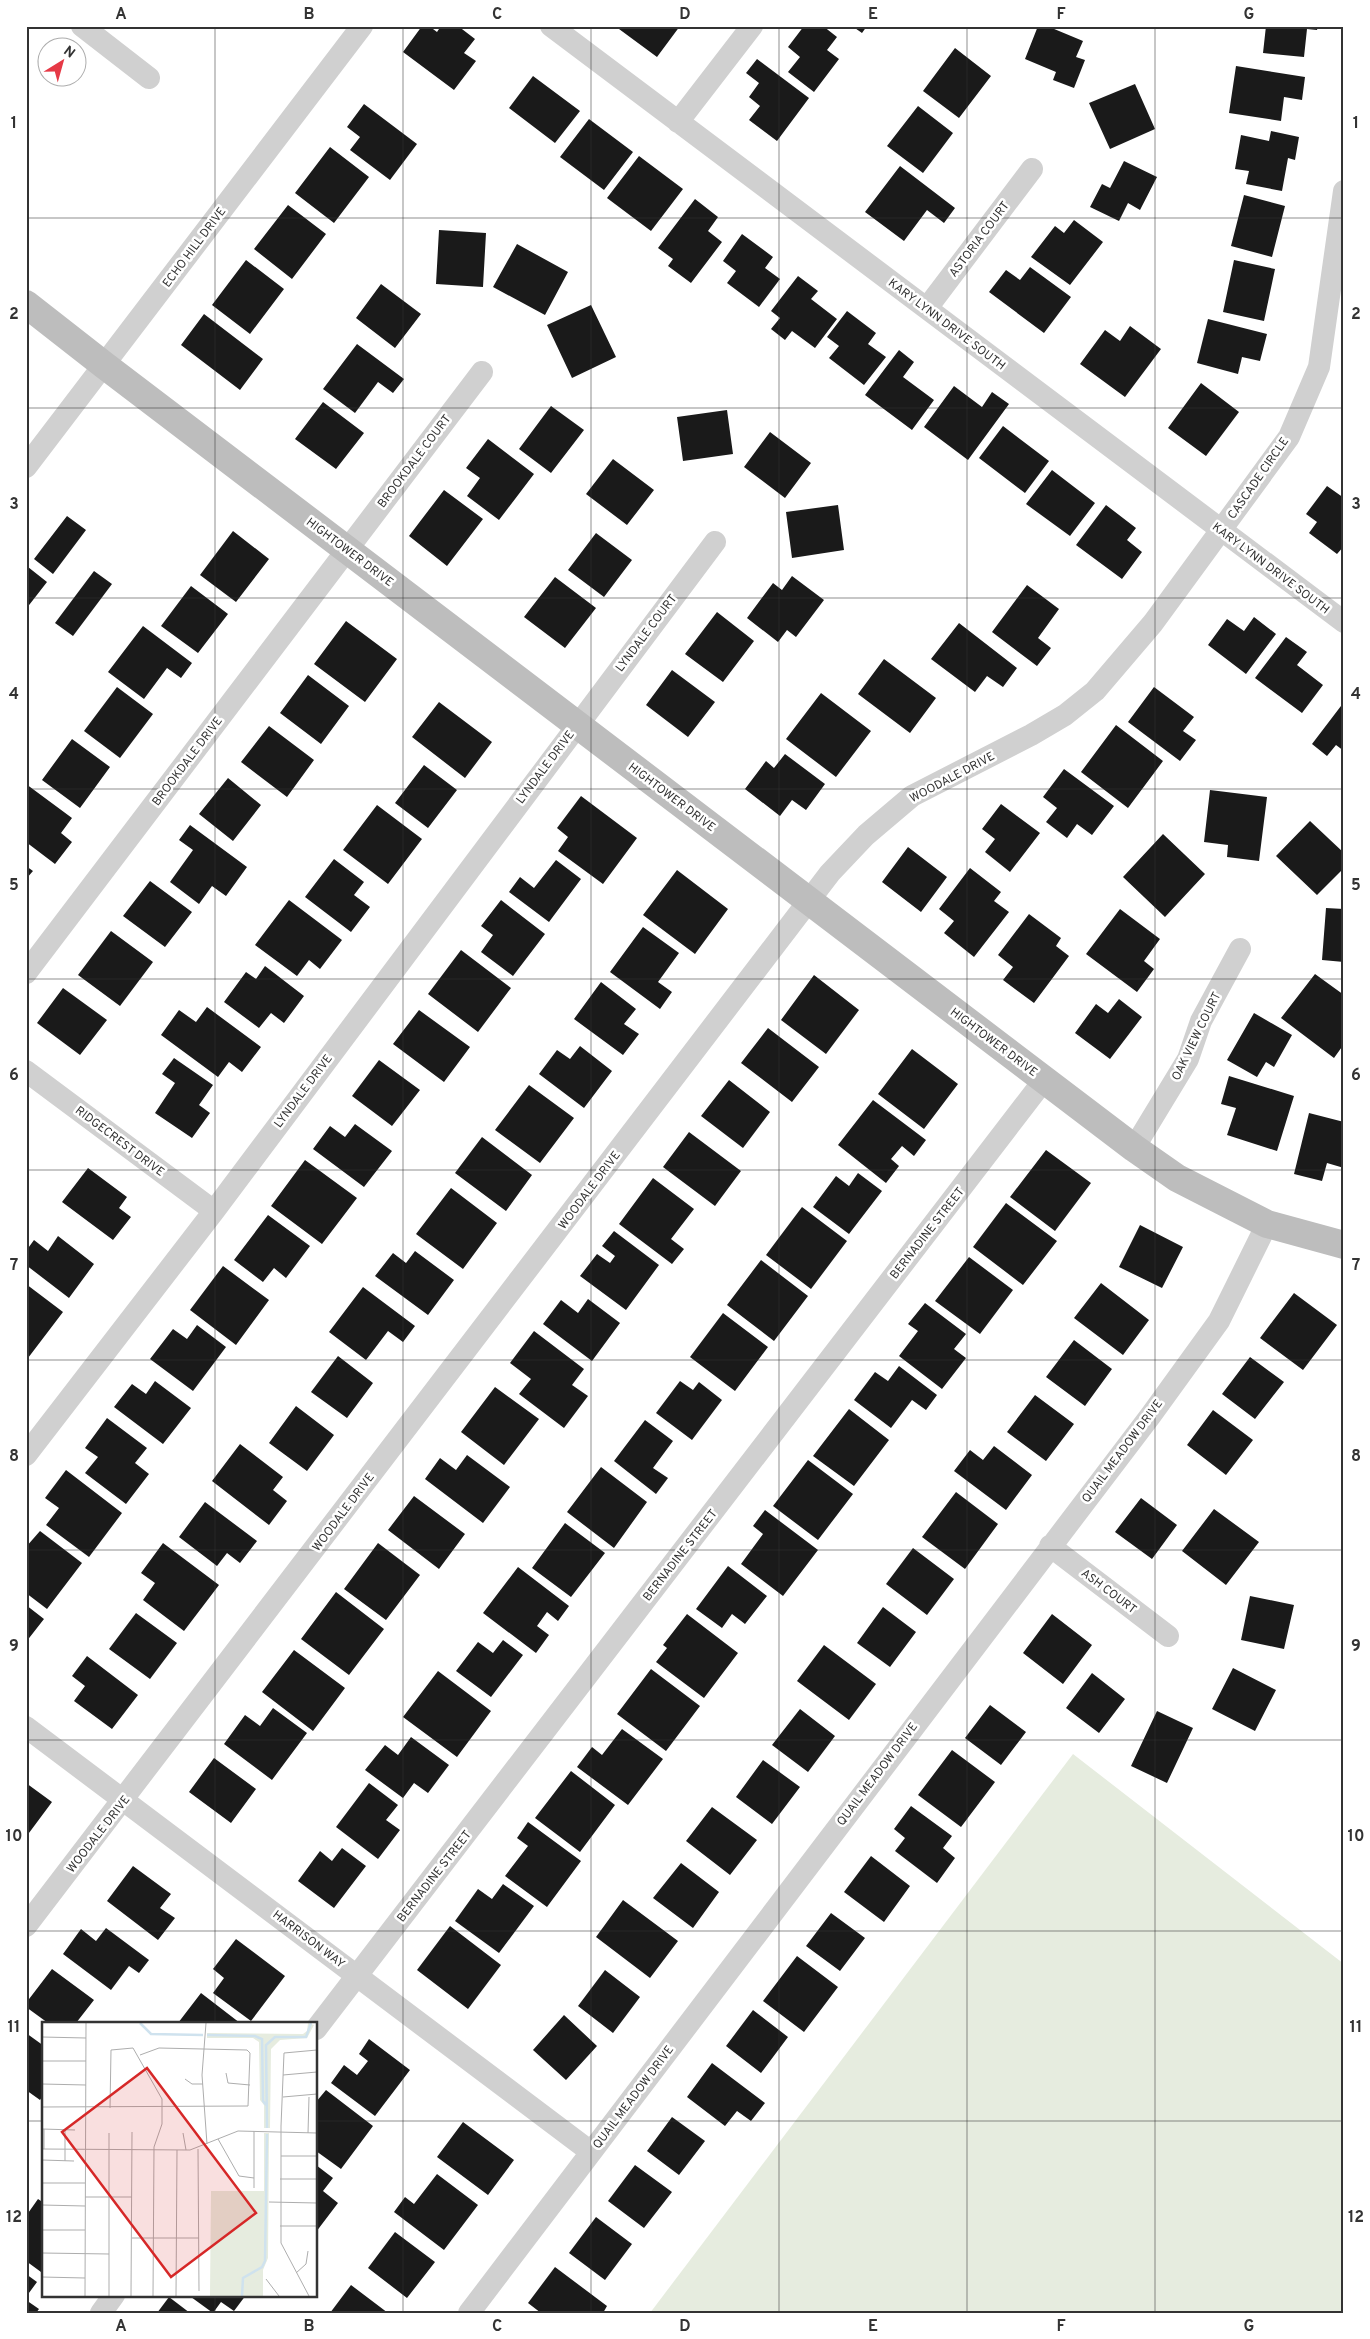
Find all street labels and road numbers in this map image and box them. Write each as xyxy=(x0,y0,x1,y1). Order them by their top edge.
street label: ASTORIA COURT xyxy=(946,198,1014,281)
street label: ECHO HILL DRIVE xyxy=(159,204,230,291)
street label: KARY LYNN DRIVE SOUTH xyxy=(884,275,1008,374)
street label: BROOKDALE COURT xyxy=(374,412,455,511)
street label: CASCADE CIRCLE xyxy=(1225,434,1293,523)
street label: HIGHTOWER DRIVE xyxy=(303,515,396,591)
street label: KARY LYNN DRIVE SOUTH xyxy=(1208,519,1332,618)
street label: LYNDALE COURT xyxy=(612,592,681,676)
street label: BROOKDALE DRIVE xyxy=(149,714,227,809)
street label: LYNDALE DRIVE xyxy=(513,728,579,808)
street label: WOODALE DRIVE xyxy=(907,749,998,807)
street label: HIGHTOWER DRIVE xyxy=(625,760,718,836)
street label: OAK VIEW COURT xyxy=(1169,990,1225,1083)
street label: HIGHTOWER DRIVE xyxy=(947,1005,1040,1081)
street label: LYNDALE DRIVE xyxy=(271,1052,337,1132)
street label: RIDGECREST DRIVE xyxy=(72,1103,167,1181)
street label: WOODALE DRIVE xyxy=(555,1148,624,1233)
street label: BERNADINE STREET xyxy=(887,1184,969,1283)
street label: QUAIL MEADOW DRIVE xyxy=(1079,1397,1167,1506)
street label: WOODALE DRIVE xyxy=(309,1470,378,1555)
street label: BERNADINE STREET xyxy=(640,1506,722,1605)
street label: ASH COURT xyxy=(1077,1566,1139,1618)
street label: QUAIL MEADOW DRIVE xyxy=(834,1720,922,1829)
street label: WOODALE DRIVE xyxy=(64,1793,134,1877)
street label: BERNADINE STREET xyxy=(394,1827,476,1926)
street label: HARRISON WAY xyxy=(269,1907,348,1972)
street label: QUAIL MEADOW DRIVE xyxy=(590,2043,678,2152)

